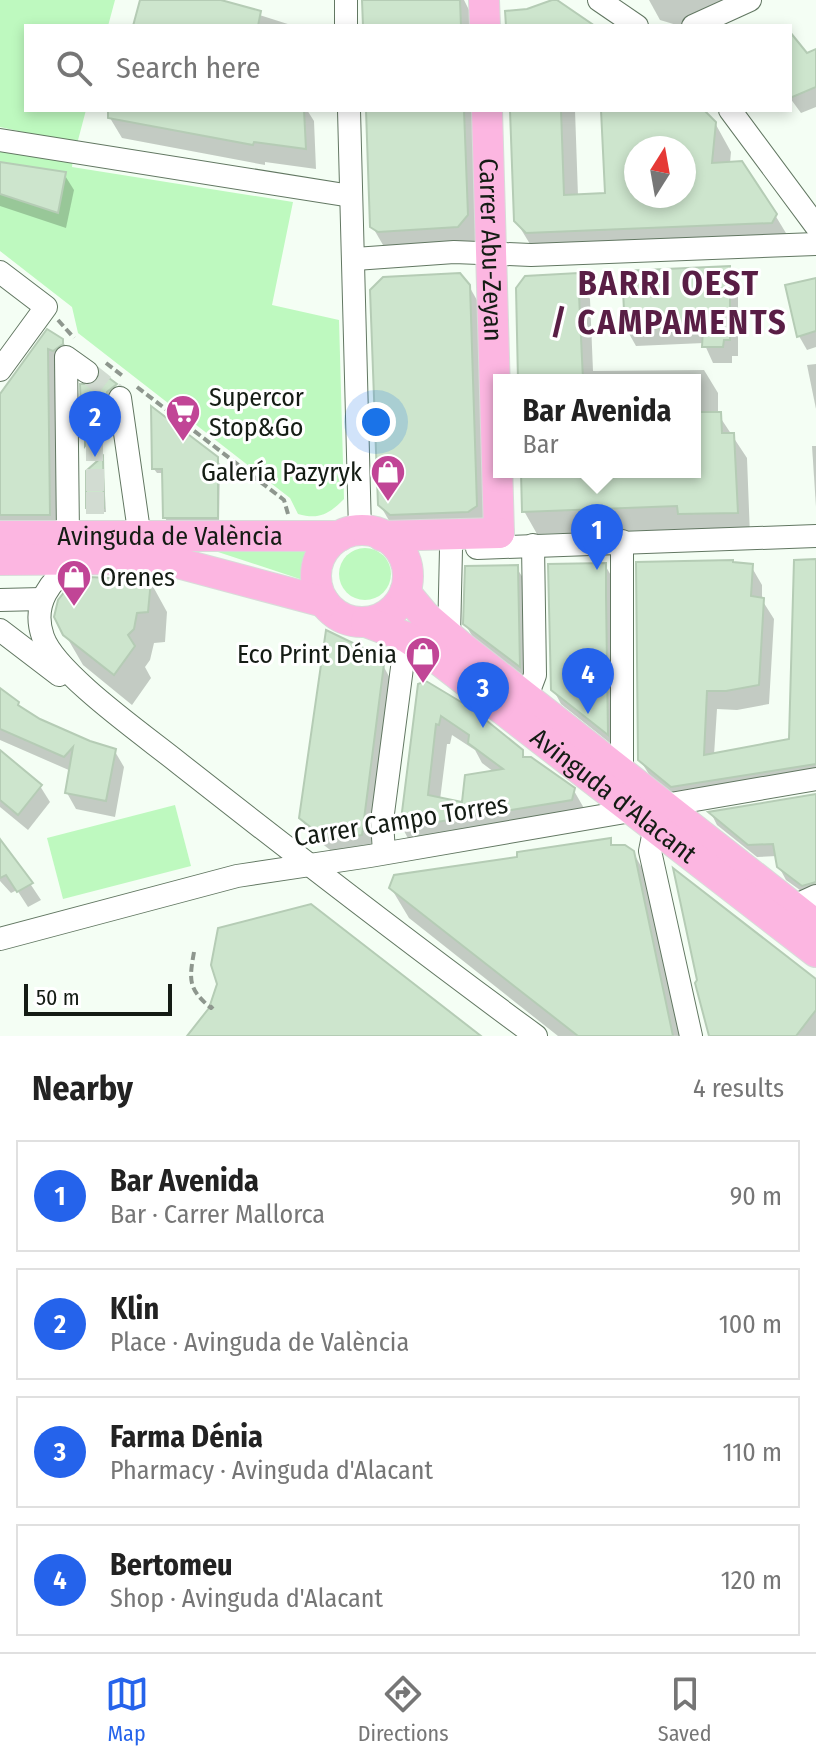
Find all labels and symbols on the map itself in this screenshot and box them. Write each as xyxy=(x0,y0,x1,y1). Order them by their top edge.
north arrow xyxy=(624,136,696,208)
street label: Carrer Abu-Zeyan xyxy=(473,158,509,342)
district label: BARRI OEST / CAMPAMENTS xyxy=(550,263,788,343)
place label: Supercor Stop&Go xyxy=(209,382,304,443)
pin: 2 xyxy=(69,391,121,457)
supermarket icon: Supercor Stop&Go xyxy=(164,393,202,443)
your location xyxy=(356,402,396,442)
shop icon: Galería Pazyryk xyxy=(369,453,407,503)
place label: Galería Pazyryk xyxy=(201,457,363,488)
pin: 1 xyxy=(571,504,623,570)
street label: Avinguda de València xyxy=(57,521,283,552)
shop icon: Orenes xyxy=(55,558,93,608)
place label: Orenes xyxy=(100,562,175,593)
shop icon: Eco Print Dénia xyxy=(404,635,442,685)
place label: Eco Print Dénia xyxy=(237,639,397,670)
pin: 4 xyxy=(562,648,614,714)
pin: 3 xyxy=(457,662,509,728)
street label: Avinguda d'Alacant xyxy=(525,721,703,870)
street label: Carrer Campo Torres xyxy=(292,789,510,853)
scale bar xyxy=(24,980,172,1016)

